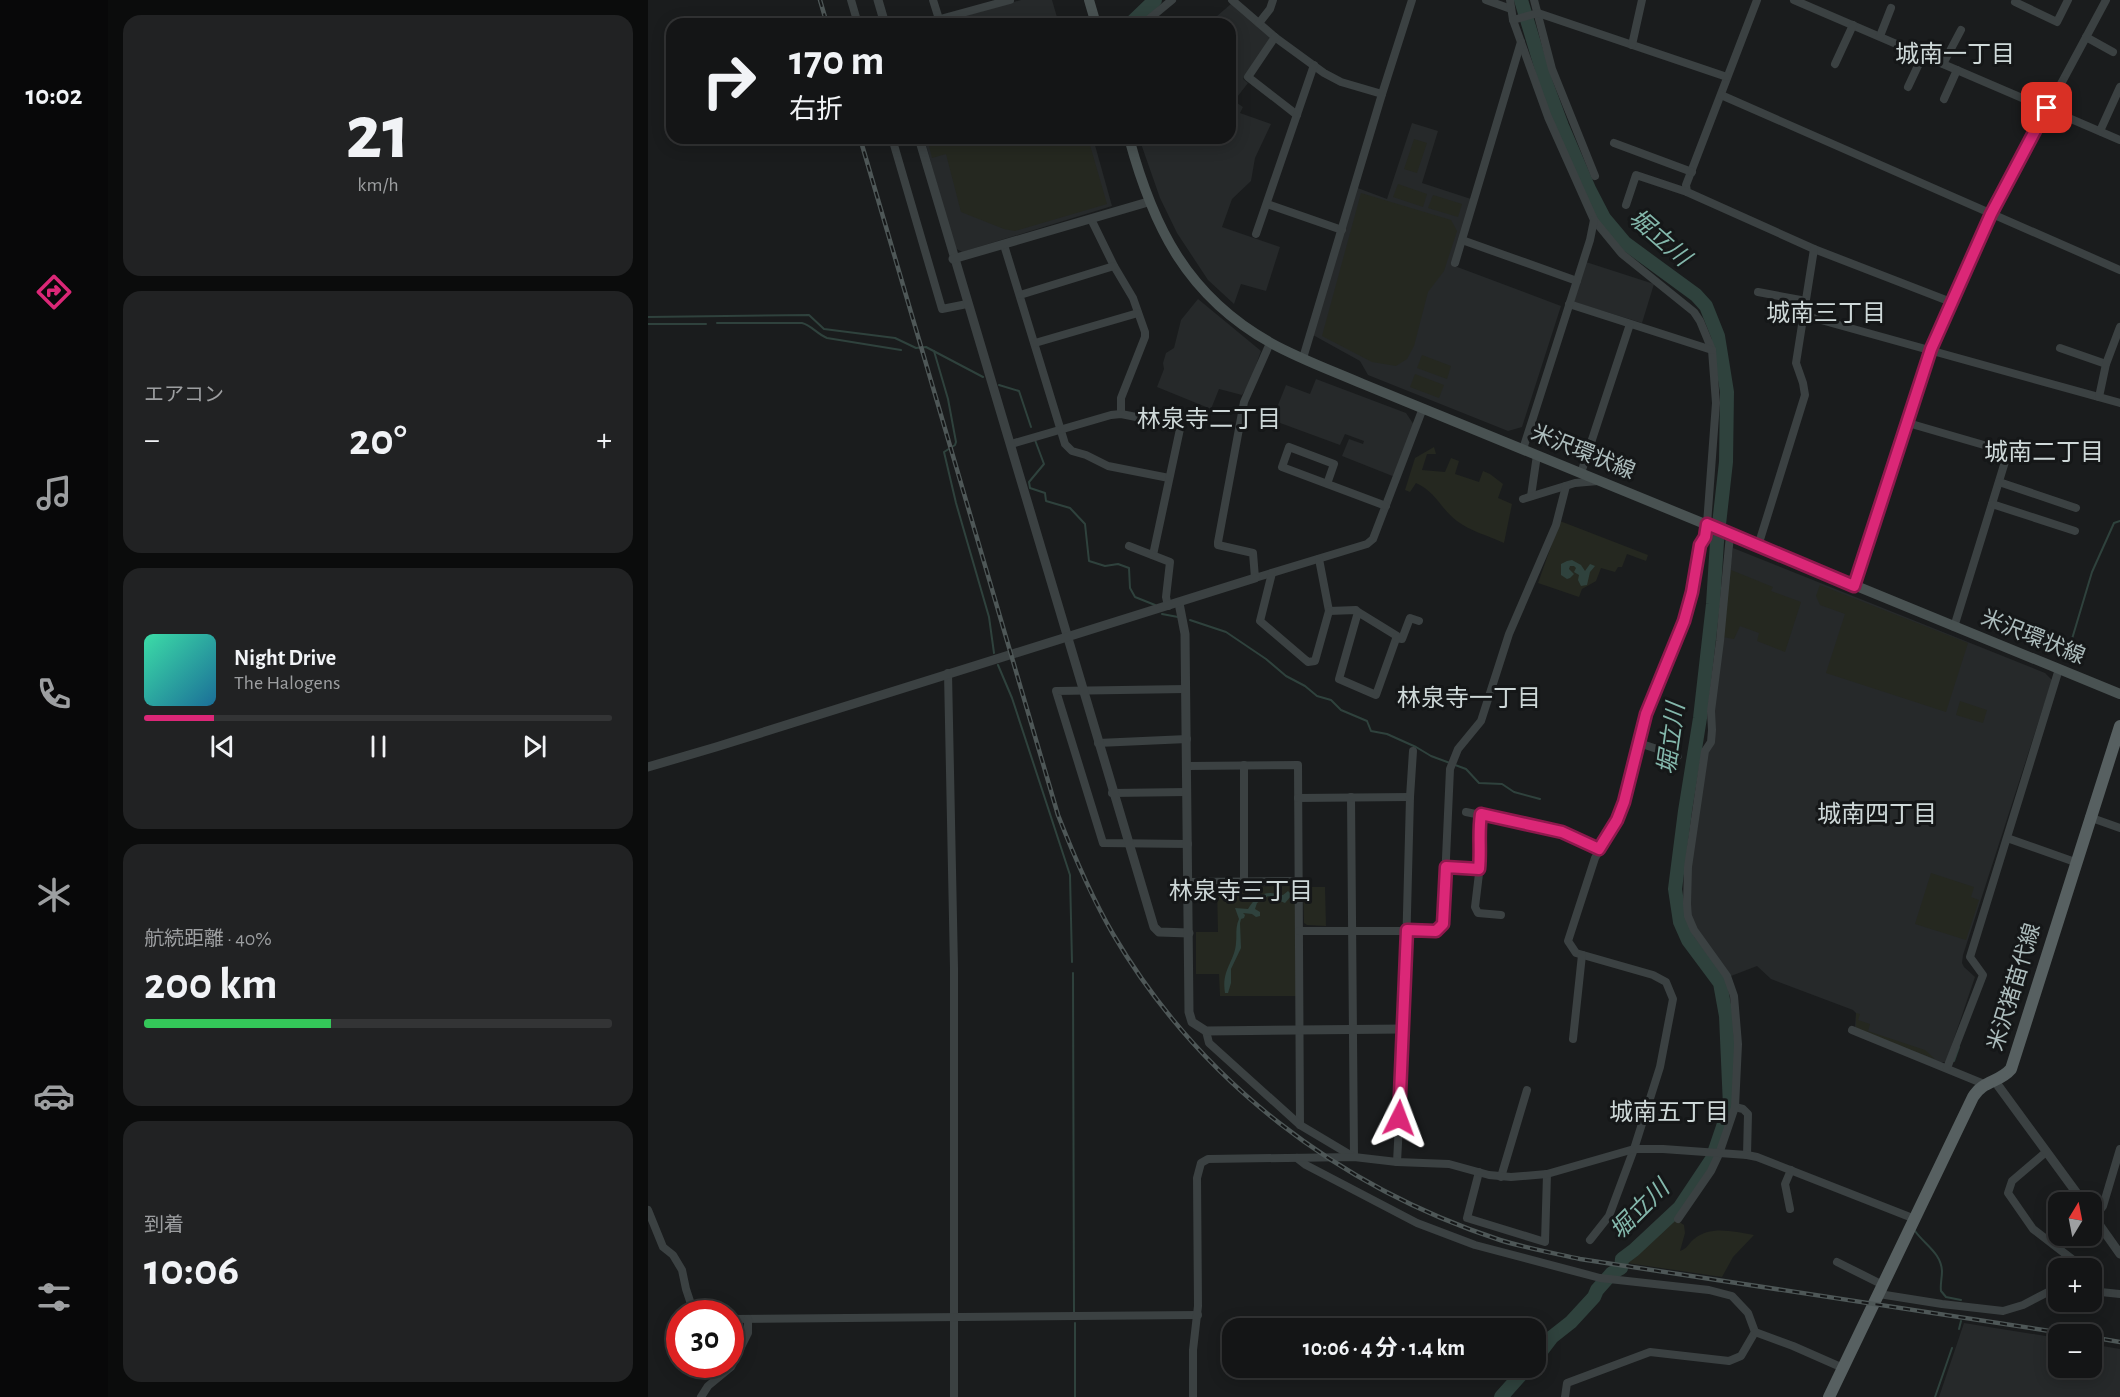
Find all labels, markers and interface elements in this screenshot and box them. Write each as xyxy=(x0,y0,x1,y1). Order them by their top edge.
text: 170 m xyxy=(789,40,884,82)
district label: 城南一丁目 xyxy=(1895,41,2015,67)
icon: right xyxy=(690,42,768,120)
text: 10:02 xyxy=(26,82,82,109)
pin xyxy=(2021,82,2072,133)
icon: arrive xyxy=(2030,91,2063,124)
text: 21 xyxy=(346,95,410,173)
text: 右折 xyxy=(789,96,843,123)
text: km/h xyxy=(357,175,399,195)
water label: 堀立川 xyxy=(1624,204,1698,273)
icon: directions xyxy=(33,271,75,313)
district label: 城南三丁目 xyxy=(1766,300,1886,326)
text: エアコン xyxy=(144,385,224,405)
district label: 林泉寺二丁目 xyxy=(1137,406,1281,432)
text: 20° xyxy=(349,418,407,463)
street label: 米沢環状線 xyxy=(1528,420,1638,483)
text: − xyxy=(144,424,160,457)
text: + xyxy=(596,424,612,457)
district label: 城南二丁目 xyxy=(1984,439,2104,465)
icon: music xyxy=(33,472,75,514)
street label: 米沢環状線 xyxy=(1978,605,2088,668)
text: Night Drive xyxy=(234,647,336,669)
icon: phone xyxy=(33,673,75,715)
text: The Halogens xyxy=(234,673,340,693)
district label: 林泉寺一丁目 xyxy=(1397,685,1541,711)
water label: 堀立川 xyxy=(1653,698,1689,776)
icon: previous xyxy=(206,730,239,763)
icon: pause xyxy=(362,730,395,763)
icon: next xyxy=(518,730,551,763)
district label: 城南四丁目 xyxy=(1817,801,1937,827)
icon: climate xyxy=(33,874,75,916)
district label: 林泉寺三丁目 xyxy=(1169,878,1313,904)
street label: 米沢猪苗代線 xyxy=(1983,920,2044,1053)
text: 航続距離 · 40% xyxy=(144,929,272,949)
text: 200 km xyxy=(144,962,277,1007)
icon: car xyxy=(33,1075,75,1117)
position arrow xyxy=(1367,1086,1431,1150)
district label: 城南五丁目 xyxy=(1609,1099,1729,1125)
water label: 堀立川 xyxy=(1605,1173,1676,1244)
north arrow xyxy=(2048,1192,2102,1246)
map controls xyxy=(2048,1192,2102,1378)
text: 到着 xyxy=(144,1215,184,1235)
text: 10:06 xyxy=(144,1248,239,1293)
button: + xyxy=(2048,1258,2102,1312)
icon: filters xyxy=(33,1276,75,1318)
speed limit sign: 30 xyxy=(666,1300,744,1378)
button: − xyxy=(2048,1324,2102,1378)
text: 10:06 · 4 分 · 1.4 km xyxy=(1303,1337,1465,1359)

